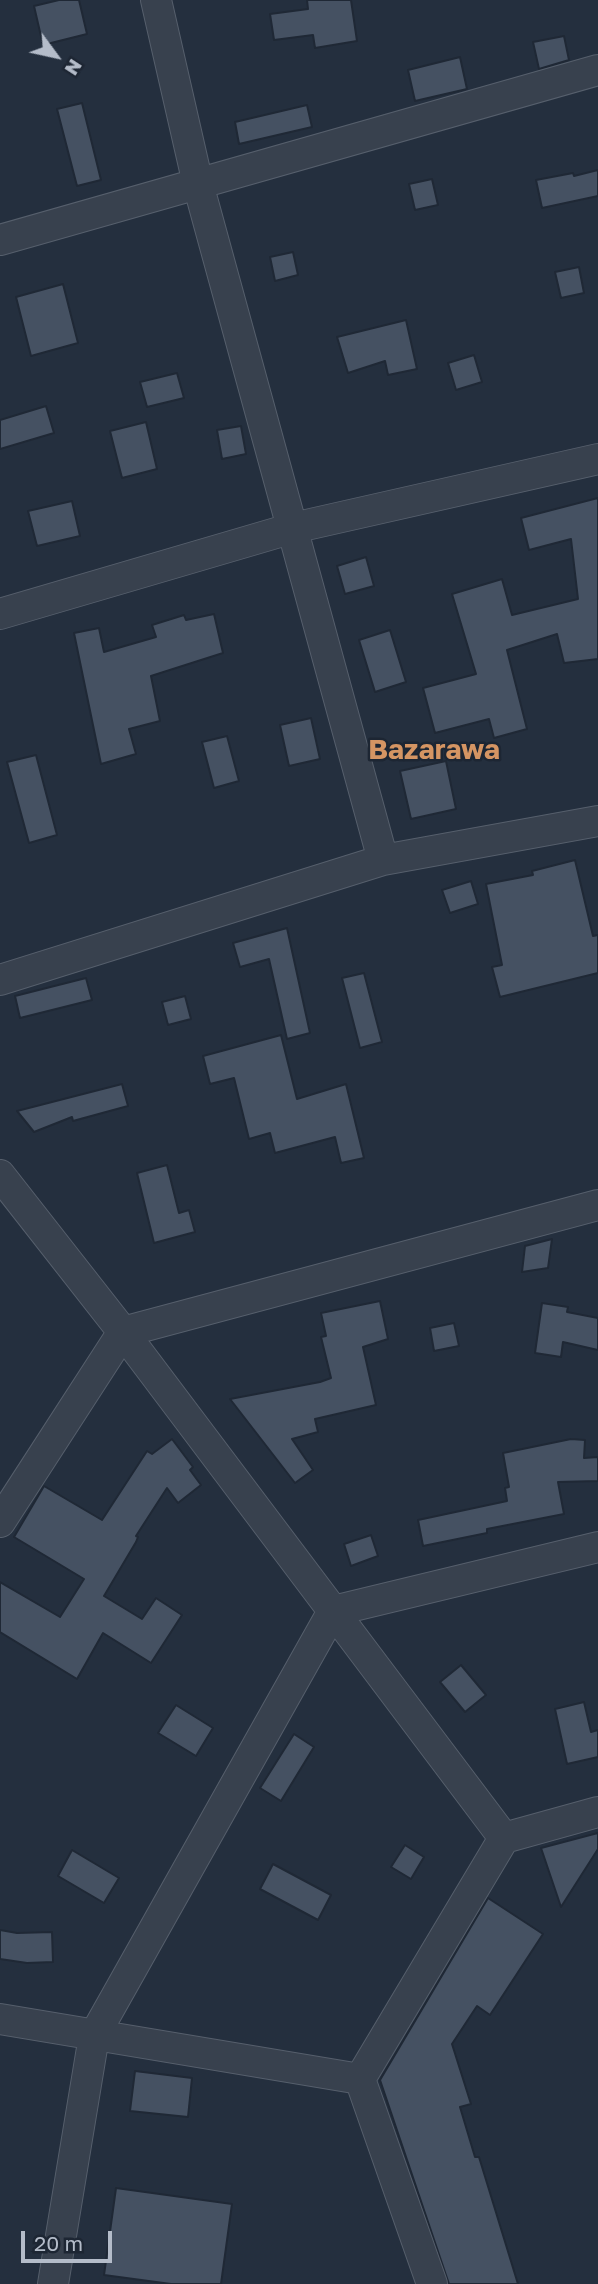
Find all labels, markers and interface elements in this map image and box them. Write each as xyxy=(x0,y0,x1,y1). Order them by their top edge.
north arrow xyxy=(21,21,91,91)
text: N xyxy=(60,55,88,80)
district label: Bazarawa xyxy=(368,733,500,767)
scale bar xyxy=(24,2218,116,2262)
text: 20 m xyxy=(34,2230,83,2256)

